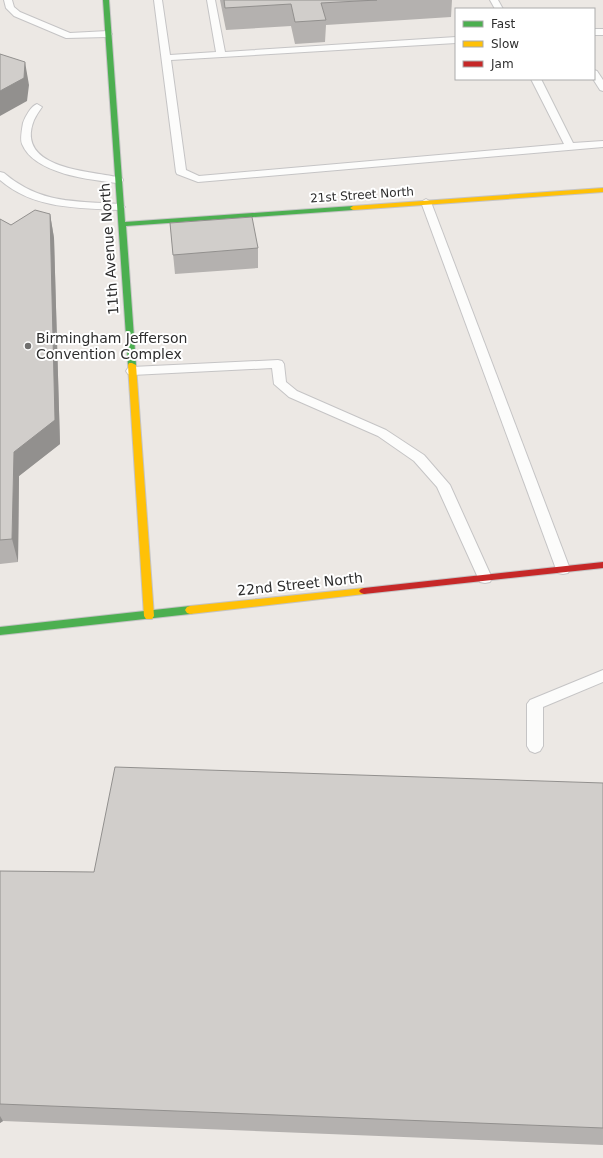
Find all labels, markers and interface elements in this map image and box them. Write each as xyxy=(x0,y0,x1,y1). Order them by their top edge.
legend xyxy=(455,8,595,80)
text: Fast xyxy=(491,17,515,31)
text: Slow xyxy=(491,37,519,51)
text: Jam xyxy=(490,57,514,71)
street label: 11th Avenue North xyxy=(96,182,122,316)
street label: 21st Street North xyxy=(310,184,414,206)
place label: Birmingham Jefferson Convention Complex xyxy=(36,330,187,362)
marker: Birmingham Jefferson Convention Complex xyxy=(23,341,33,351)
street label: 22nd Street North xyxy=(236,569,364,599)

